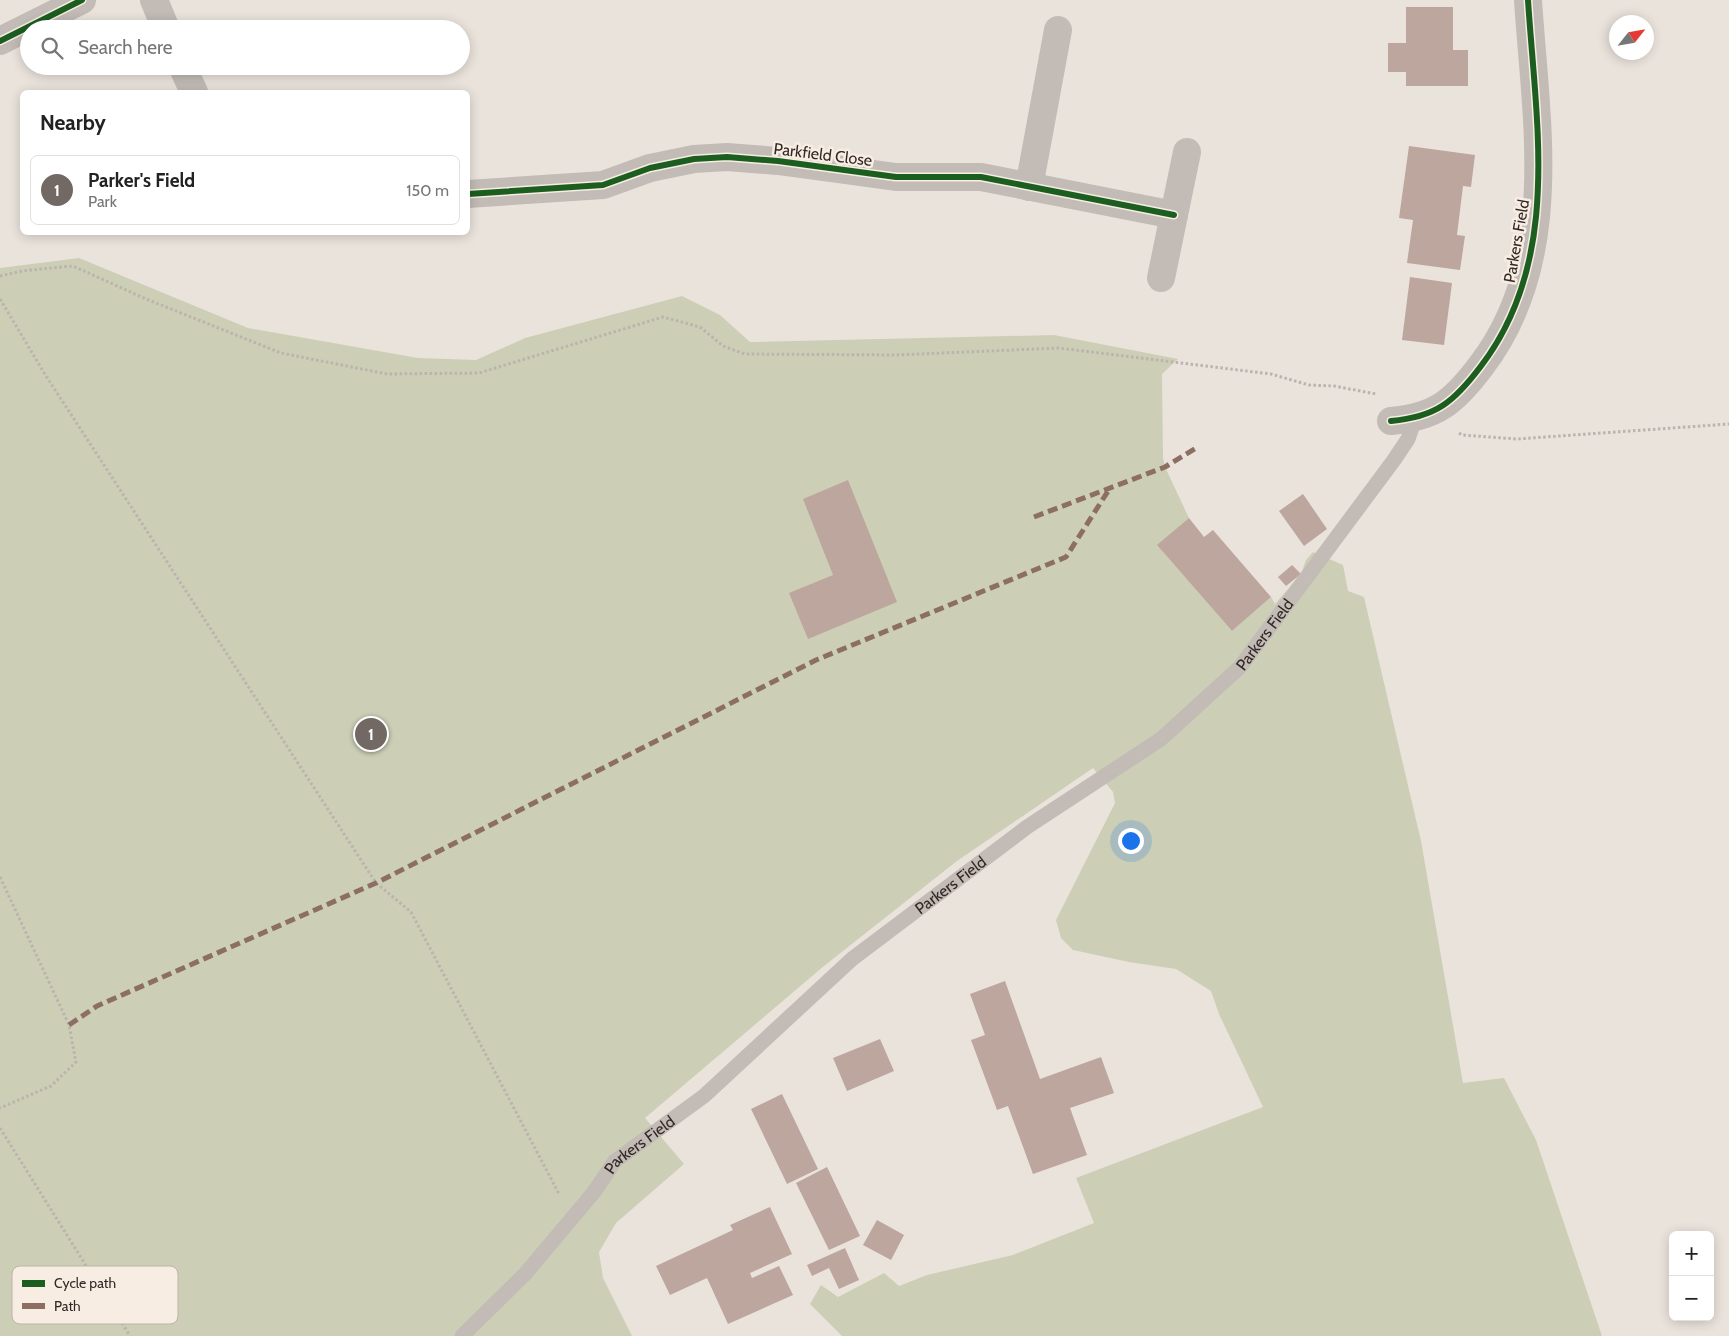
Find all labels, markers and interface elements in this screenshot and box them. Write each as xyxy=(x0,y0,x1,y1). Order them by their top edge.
north arrow xyxy=(1609,15,1654,60)
search box xyxy=(20,20,470,75)
icon: search xyxy=(38,34,66,62)
text: Search here xyxy=(78,36,172,59)
text: Nearby xyxy=(40,110,106,135)
street label: Parkfield Close xyxy=(773,139,873,170)
text: Parker's Field xyxy=(88,169,195,192)
text: 1 xyxy=(54,181,60,200)
text: 150 m xyxy=(406,181,449,200)
text: Park xyxy=(88,192,117,211)
street label: Parkers Field xyxy=(1500,198,1533,284)
street label: Parkers Field xyxy=(1232,595,1298,674)
pin: 1 xyxy=(355,715,387,753)
your location xyxy=(1118,828,1144,854)
street label: Parkers Field xyxy=(911,852,990,918)
street label: Parkers Field xyxy=(600,1112,678,1178)
map controls xyxy=(1669,1231,1714,1321)
button: + xyxy=(1669,1231,1714,1276)
legend xyxy=(12,1266,178,1324)
text: Cycle path xyxy=(54,1274,116,1292)
button: − xyxy=(1669,1276,1714,1321)
text: Path xyxy=(54,1297,81,1315)

